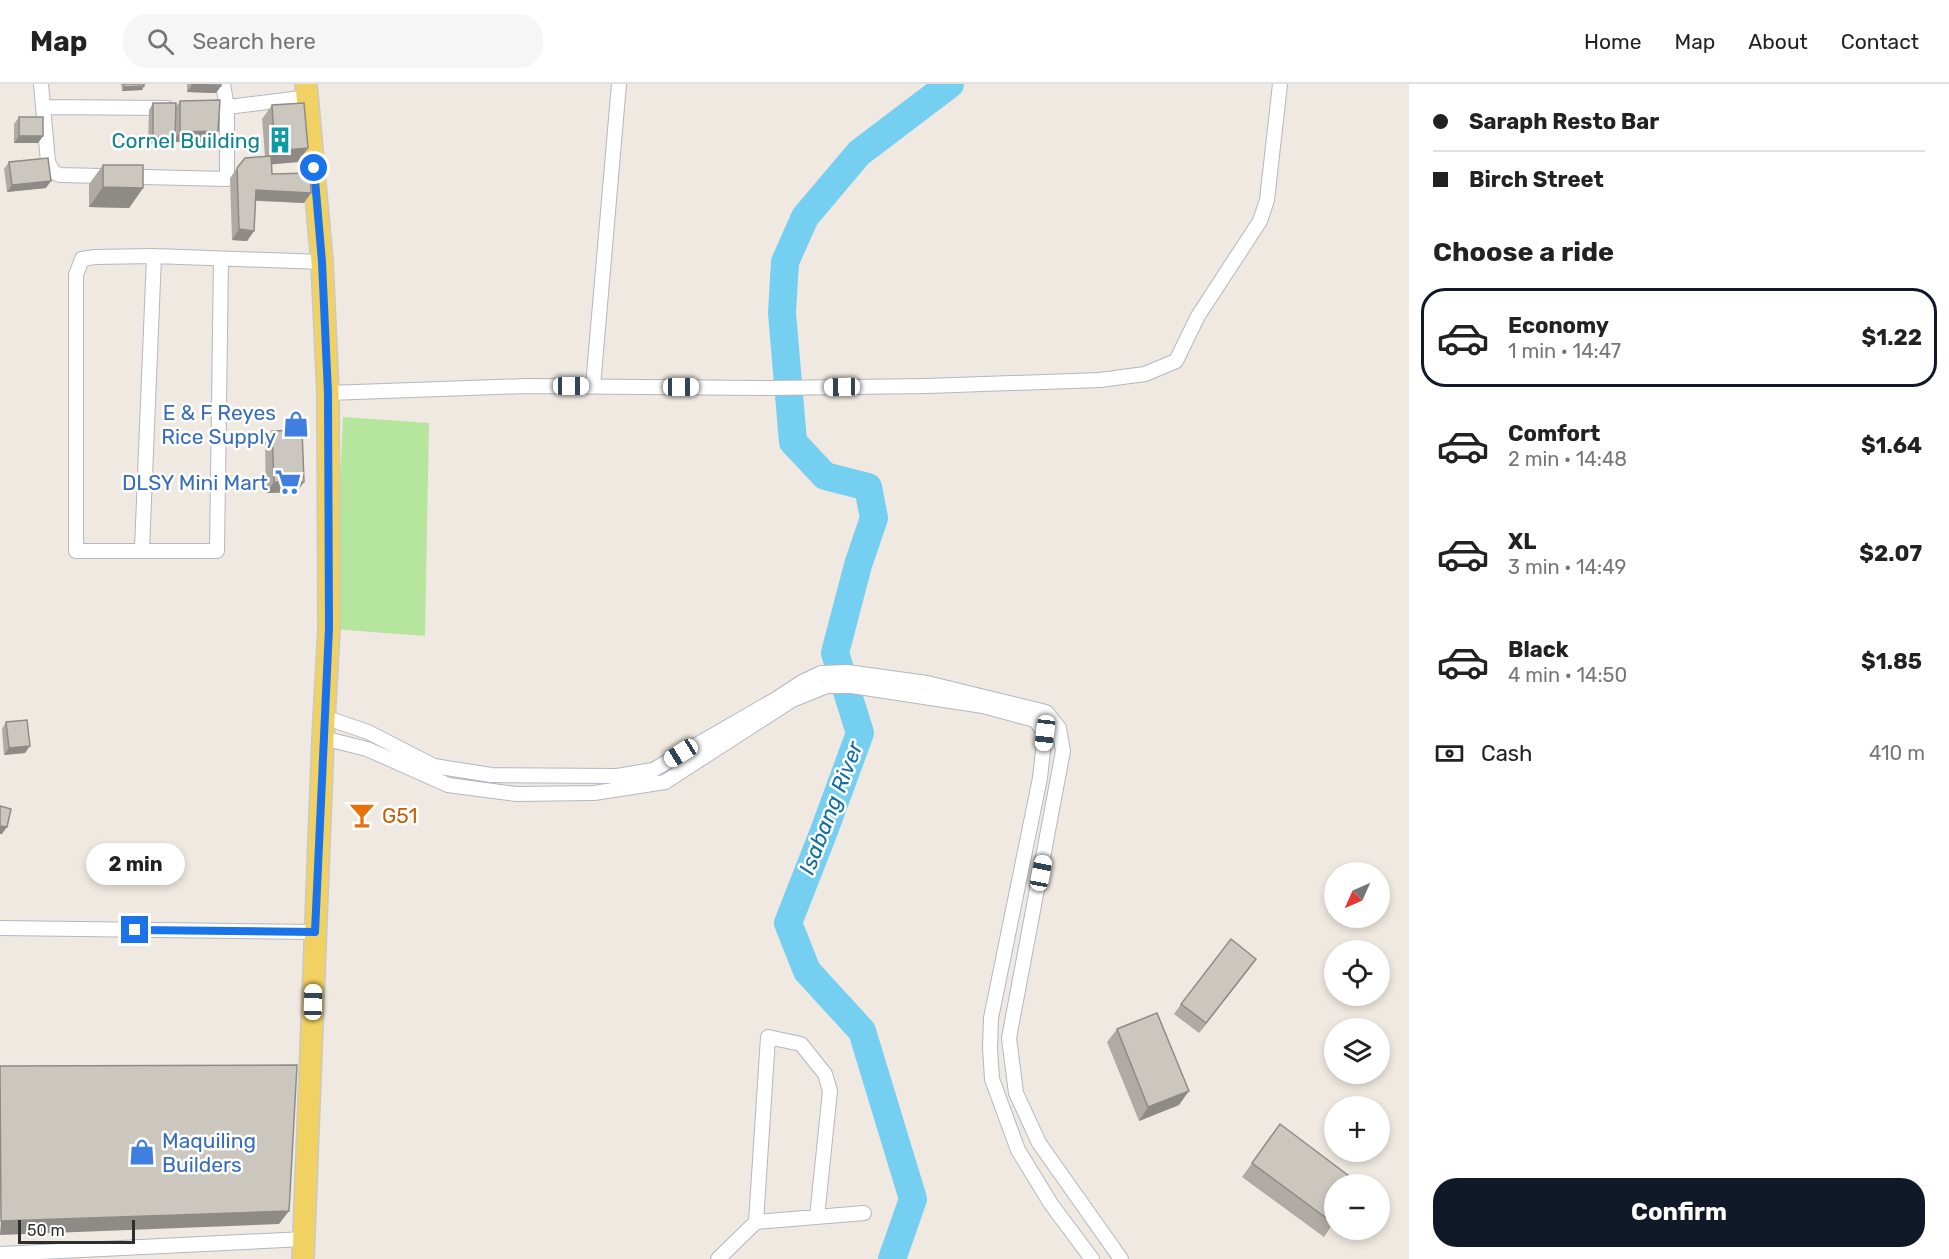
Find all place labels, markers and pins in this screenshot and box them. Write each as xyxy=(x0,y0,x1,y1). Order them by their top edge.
building icon: Cornel Building xyxy=(265,125,295,155)
place label: Cornel Building xyxy=(112,128,260,153)
place label: E & F Reyes Rice Supply xyxy=(161,400,276,449)
shop icon: E & F Reyes Rice Supply xyxy=(281,409,311,439)
supermarket icon: DLSY Mini Mart xyxy=(273,467,303,497)
place label: DLSY Mini Mart xyxy=(122,470,268,495)
bar icon: G51 xyxy=(347,800,377,830)
place label: G51 xyxy=(382,803,417,828)
place label: Maquiling Builders xyxy=(162,1128,256,1177)
shop icon: Maquiling Builders xyxy=(127,1137,157,1167)

